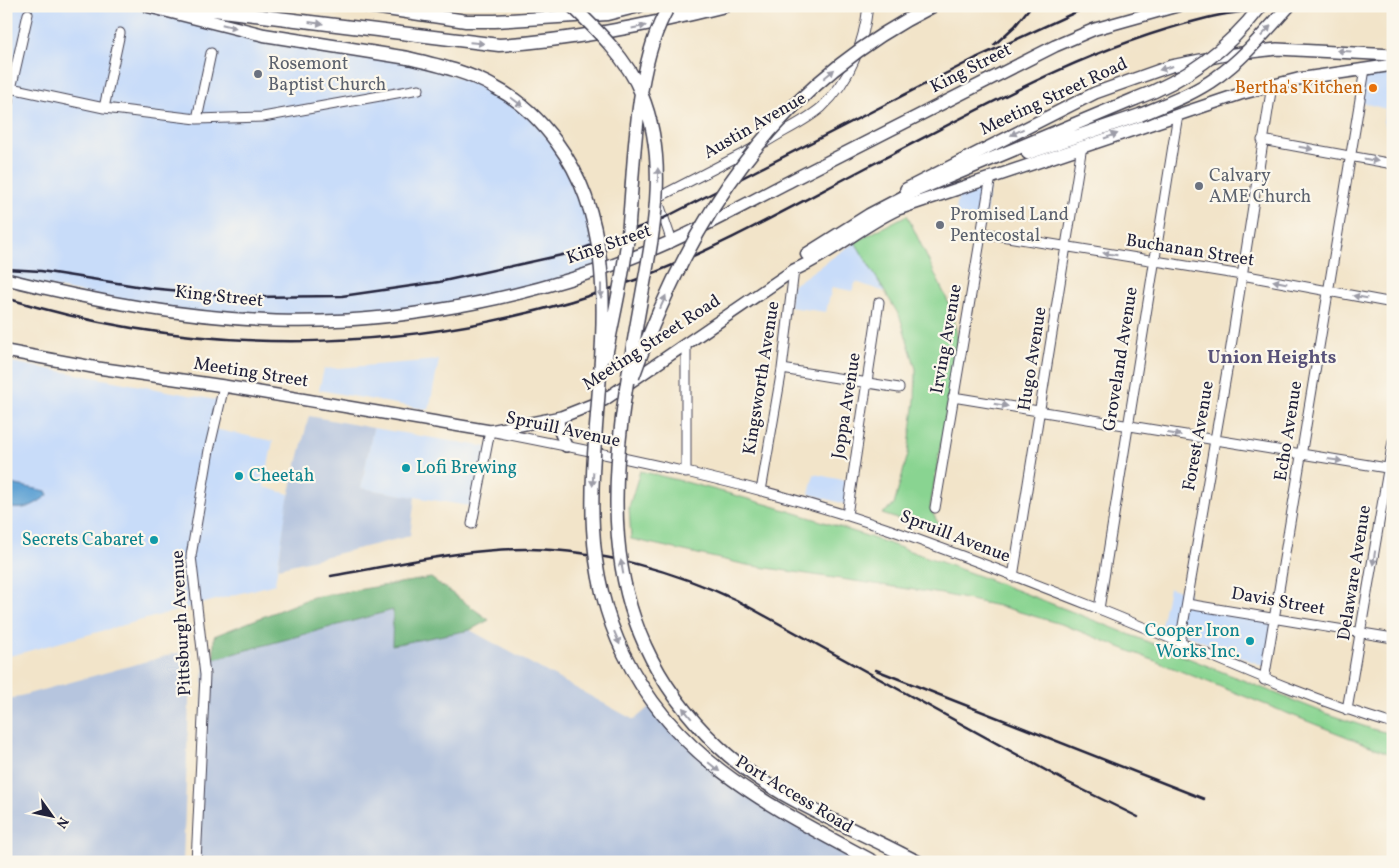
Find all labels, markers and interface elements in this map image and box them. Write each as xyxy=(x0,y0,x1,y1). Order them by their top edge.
one-way arrow xyxy=(309,19,325,27)
one-way arrow xyxy=(222,22,237,30)
one-way arrow xyxy=(631,23,646,31)
one-way arrow xyxy=(1260,25,1272,37)
street label: King Street xyxy=(926,38,1016,100)
one-way arrow xyxy=(470,39,486,47)
one-way arrow xyxy=(1336,47,1352,55)
place label: Rosemont Baptist Church xyxy=(268,52,387,98)
street label: Meeting Street Road xyxy=(976,52,1132,142)
one-way arrow xyxy=(1158,64,1173,72)
marker: Rosemont Baptist Church xyxy=(252,68,264,80)
one-way arrow xyxy=(823,68,835,80)
place label: Bertha's Kitchen xyxy=(1235,76,1363,101)
marker: Bertha's Kitchen xyxy=(1367,82,1379,94)
street label: Austin Avenue xyxy=(699,86,811,166)
one-way arrow xyxy=(510,97,524,107)
one-way arrow xyxy=(1010,128,1024,136)
one-way arrow xyxy=(1104,132,1119,139)
one-way arrow xyxy=(1298,144,1314,152)
one-way arrow xyxy=(1364,156,1380,164)
place label: Calvary AME Church xyxy=(1209,164,1312,210)
one-way arrow xyxy=(654,167,662,183)
marker: Calvary AME Church xyxy=(1193,180,1205,192)
place label: Promised Land Pentecostal xyxy=(950,203,1069,249)
street label: King Street xyxy=(563,219,655,271)
marker: Promised Land Pentecostal xyxy=(934,219,946,231)
street label: Buchanan Street xyxy=(1124,228,1256,274)
one-way arrow xyxy=(1102,250,1118,258)
one-way arrow xyxy=(1272,277,1288,285)
street label: King Street xyxy=(174,280,264,314)
street label: Irving Avenue xyxy=(925,282,969,396)
one-way arrow xyxy=(597,283,605,299)
street label: Groveland Avenue xyxy=(1097,285,1145,433)
street label: Meeting Street Road xyxy=(578,289,726,397)
one-way arrow xyxy=(1352,292,1368,300)
one-way arrow xyxy=(660,295,668,309)
street label: Kingsworth Avenue xyxy=(738,299,786,457)
street label: Hugo Avenue xyxy=(1012,305,1054,413)
district label: Union Heights xyxy=(1208,345,1337,371)
street label: Joppa Avenue xyxy=(826,351,868,461)
street label: Meeting Street xyxy=(192,352,310,394)
street label: Forest Avenue xyxy=(1177,379,1221,493)
street label: Echo Avenue xyxy=(1269,379,1309,483)
one-way arrow xyxy=(994,402,1010,410)
street label: Spruill Avenue xyxy=(503,406,623,454)
one-way arrow xyxy=(1167,430,1183,438)
place label: Lofi Brewing xyxy=(416,456,517,481)
one-way arrow xyxy=(1327,456,1343,464)
marker: Lofi Brewing xyxy=(400,462,412,474)
place label: Cheetah xyxy=(249,464,315,489)
marker: Cheetah xyxy=(233,470,245,482)
one-way arrow xyxy=(589,471,597,487)
street label: Delaware Avenue xyxy=(1332,503,1378,643)
street label: Spruill Avenue xyxy=(896,504,1014,570)
place label: Secrets Cabaret xyxy=(22,528,144,553)
marker: Secrets Cabaret xyxy=(148,534,160,546)
street label: Pittsburgh Avenue xyxy=(166,549,198,697)
one-way arrow xyxy=(1370,550,1378,566)
one-way arrow xyxy=(617,559,625,575)
street label: Davis Street xyxy=(1229,581,1327,623)
place label: Cooper Iron Works Inc. xyxy=(1145,619,1240,665)
one-way arrow xyxy=(613,631,621,645)
marker: Cooper Iron Works Inc. xyxy=(1244,635,1256,647)
one-way arrow xyxy=(682,707,693,720)
street label: Port Access Road xyxy=(730,750,858,840)
one-way arrow xyxy=(707,761,720,772)
north arrow xyxy=(28,790,78,840)
text: N xyxy=(51,813,72,832)

